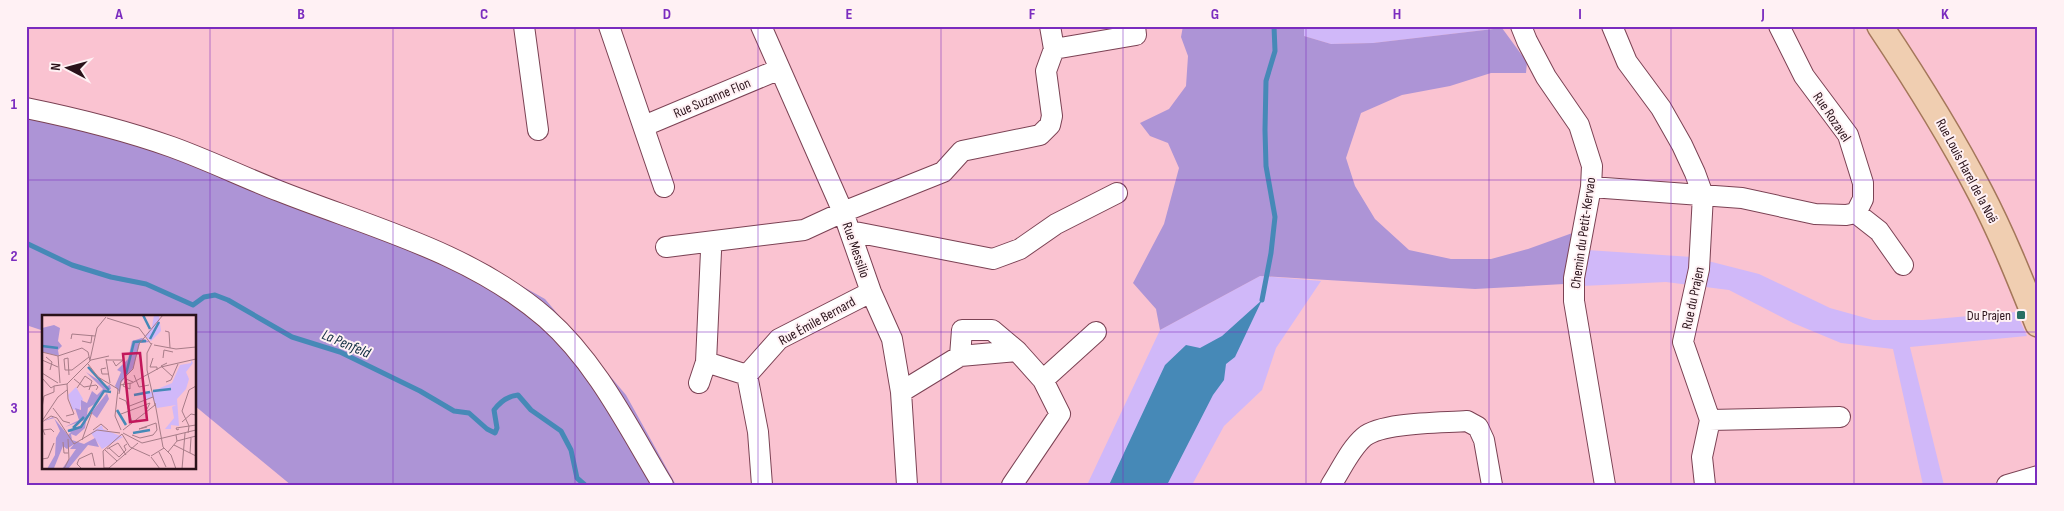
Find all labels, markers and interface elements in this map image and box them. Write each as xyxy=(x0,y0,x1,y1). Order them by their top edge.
text: A xyxy=(114,5,123,24)
text: B xyxy=(297,5,305,24)
text: C xyxy=(480,5,488,24)
text: D xyxy=(663,5,671,24)
text: E xyxy=(846,5,853,24)
text: F xyxy=(1029,5,1036,24)
text: G xyxy=(1211,5,1219,24)
text: H xyxy=(1393,5,1401,24)
text: I xyxy=(1578,5,1582,24)
text: J xyxy=(1760,5,1765,24)
text: K xyxy=(1941,5,1949,24)
north arrow xyxy=(42,42,92,92)
text: N xyxy=(47,62,64,71)
street label: Rue Suzanne Flon xyxy=(671,74,753,122)
street label: Rue Rozavel xyxy=(1809,89,1855,145)
text: 1 xyxy=(11,95,18,114)
street label: Rue Louis Harel de la Noë xyxy=(1932,116,2002,226)
street label: Chemin du Petit-Kervao xyxy=(1567,176,1599,290)
street label: Rue Messilio xyxy=(839,220,874,280)
text: 2 xyxy=(10,247,18,266)
street label: Rue du Prajen xyxy=(1678,265,1708,331)
street label: Rue Émile Bernard xyxy=(776,293,858,349)
place label: Du Prajen xyxy=(1967,307,2011,324)
marker: Du Prajen xyxy=(2015,309,2027,321)
inset map xyxy=(42,315,196,468)
water label: La Penfeld xyxy=(319,325,374,363)
text: 3 xyxy=(10,399,18,418)

